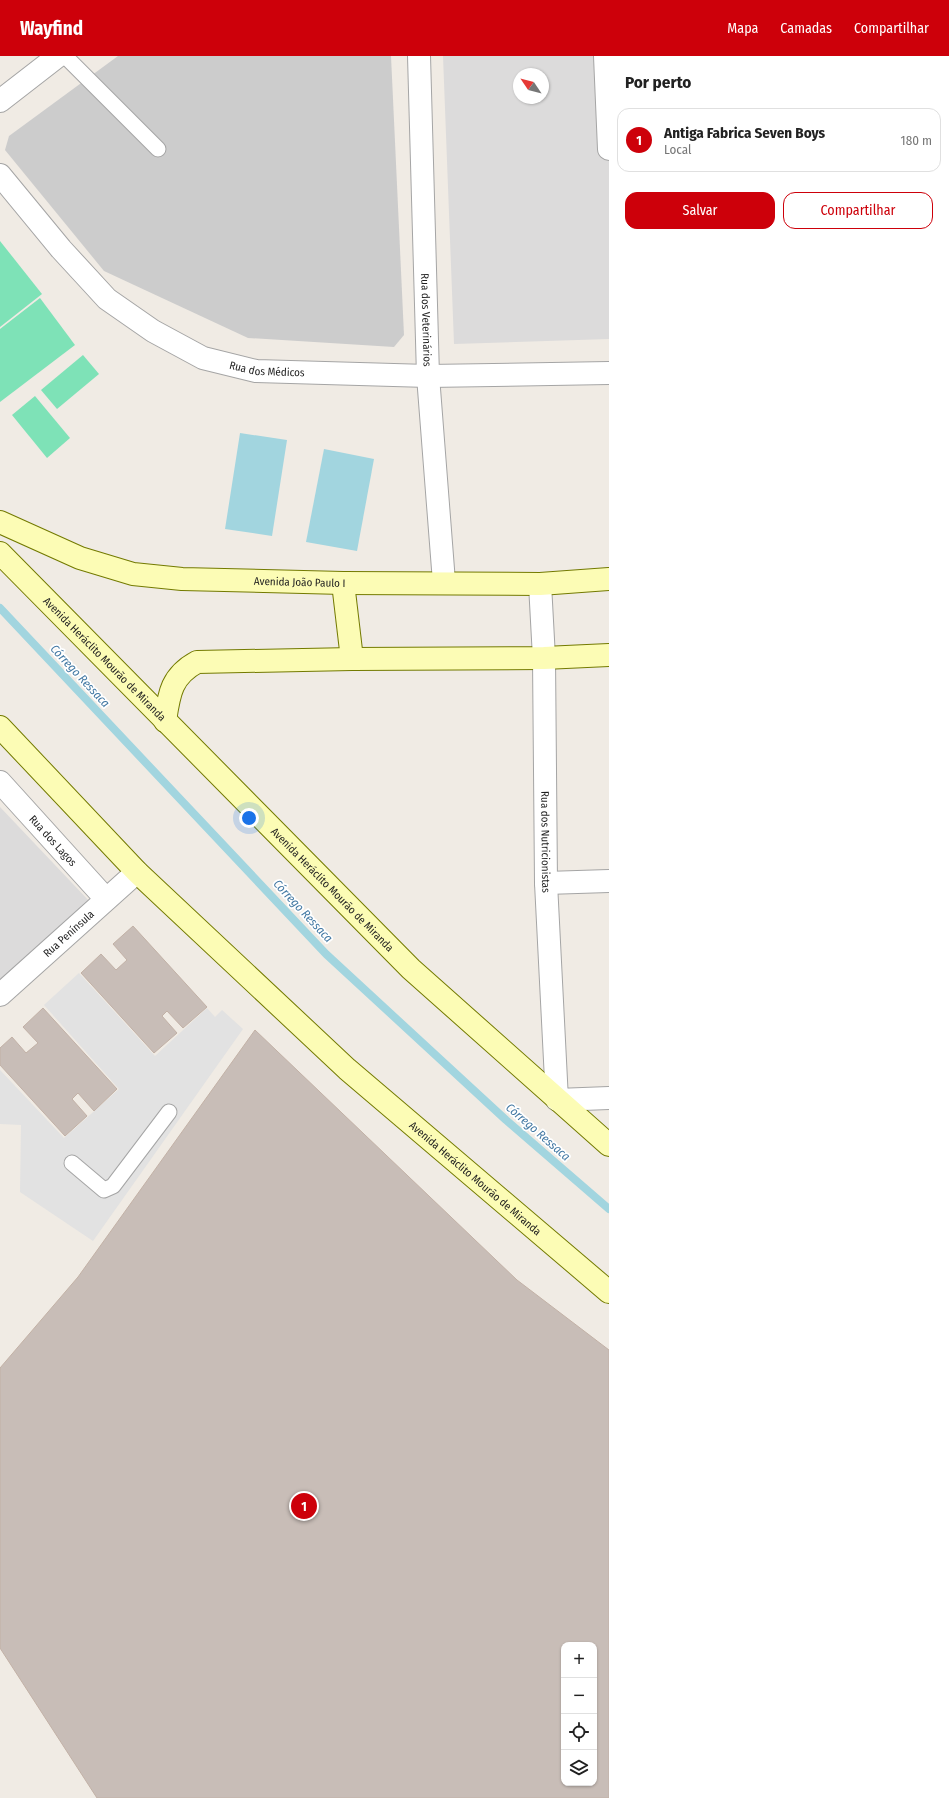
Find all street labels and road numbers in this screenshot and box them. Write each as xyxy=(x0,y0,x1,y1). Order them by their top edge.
street label: Rua dos Veterinários xyxy=(419,273,434,367)
street label: Rua dos Médicos xyxy=(228,358,305,379)
street label: Avenida João Paulo I xyxy=(254,574,345,590)
street label: Avenida Heráclito Mourão de Miranda xyxy=(41,594,169,724)
street label: Rua dos Nutricionistas xyxy=(539,791,553,893)
street label: Rua dos Lagos xyxy=(27,812,80,869)
street label: Avenida Heráclito Mourão de Miranda xyxy=(268,825,396,954)
street label: Rua Península xyxy=(40,907,97,960)
street label: Avenida Heráclito Mourão de Miranda xyxy=(407,1119,544,1238)

